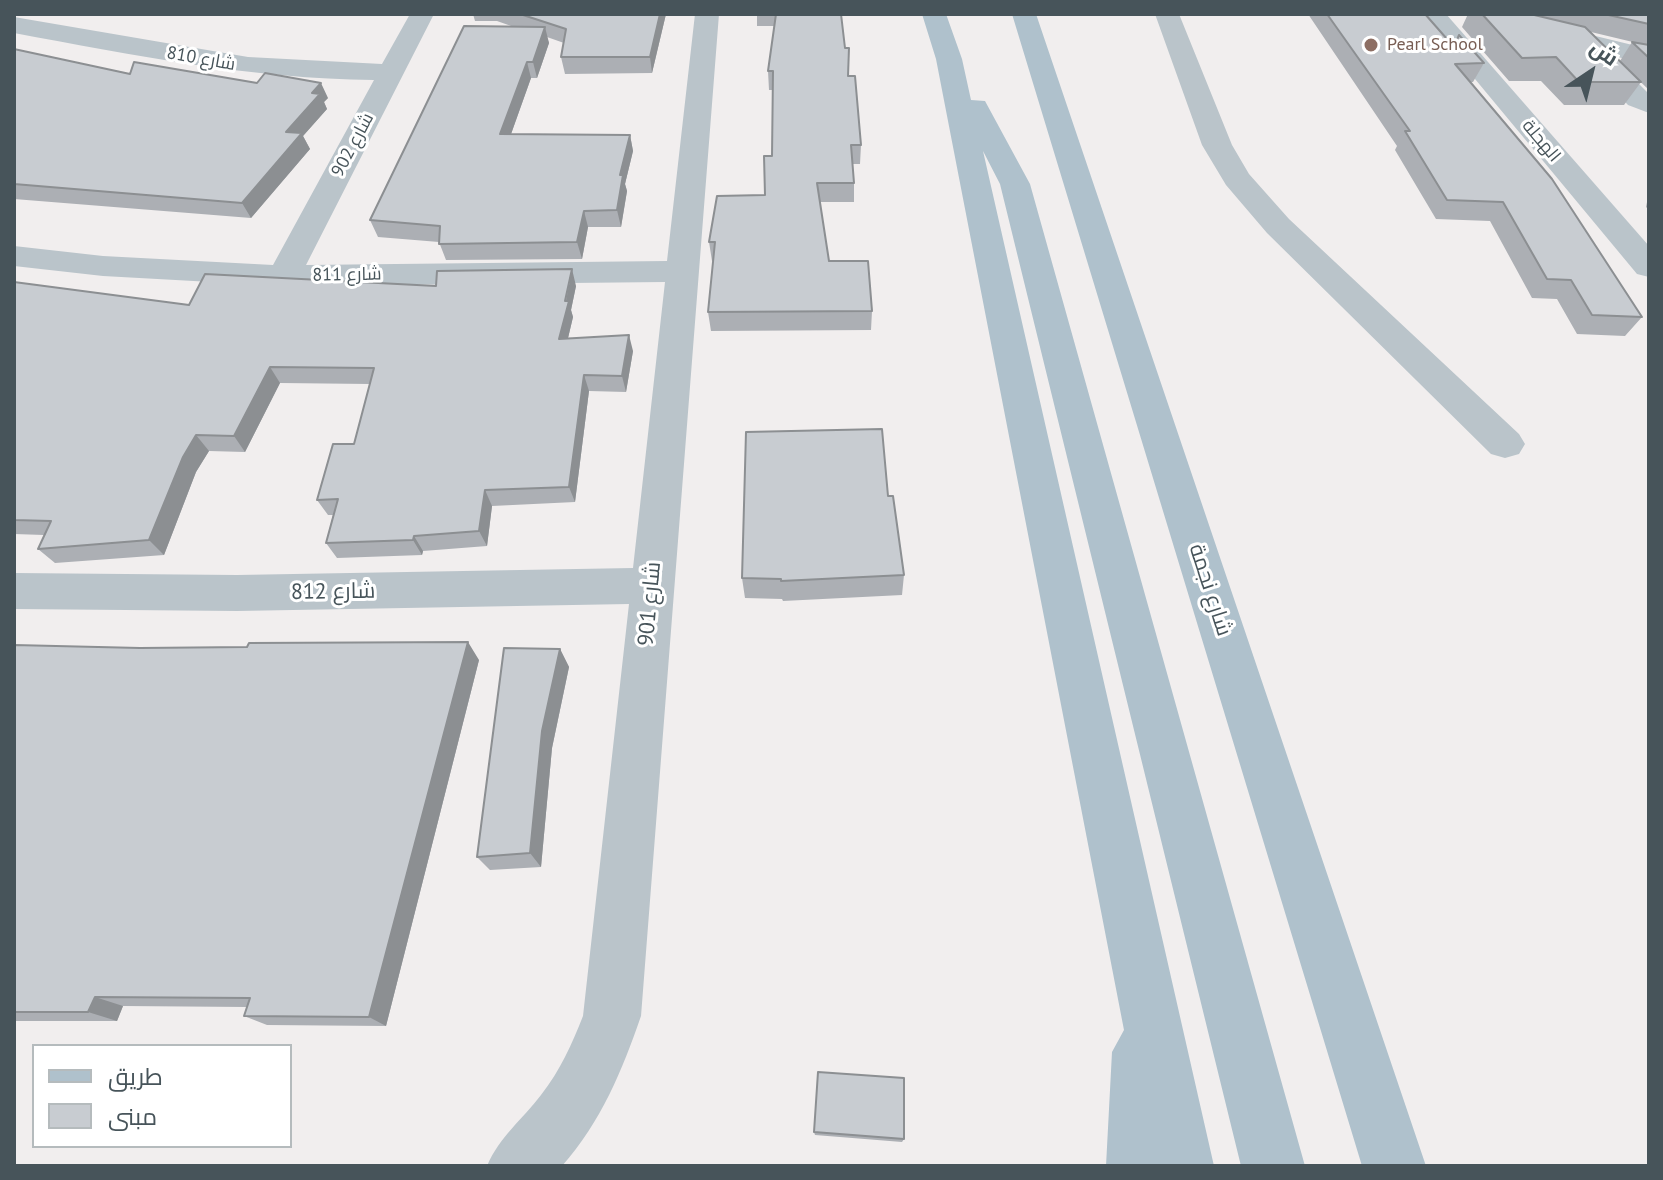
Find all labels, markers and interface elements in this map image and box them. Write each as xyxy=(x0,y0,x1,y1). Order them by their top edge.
north arrow xyxy=(1551,32,1631,112)
text: ش xyxy=(1585,33,1624,72)
place label: Pearl School xyxy=(1387,34,1483,56)
marker: Pearl School xyxy=(1362,36,1380,54)
street label: شارع 810 xyxy=(165,42,237,76)
street label: شارع 902 xyxy=(327,109,379,181)
street label: الهجلة xyxy=(1517,115,1565,167)
street label: شارع 811 xyxy=(312,264,382,286)
street label: شارع نجمة xyxy=(1183,541,1237,639)
street label: شارع 901 xyxy=(633,561,667,647)
street label: شارع 812 xyxy=(291,578,375,606)
legend xyxy=(32,1044,292,1148)
text: طريق xyxy=(108,1061,163,1092)
text: مبنى xyxy=(108,1101,157,1132)

